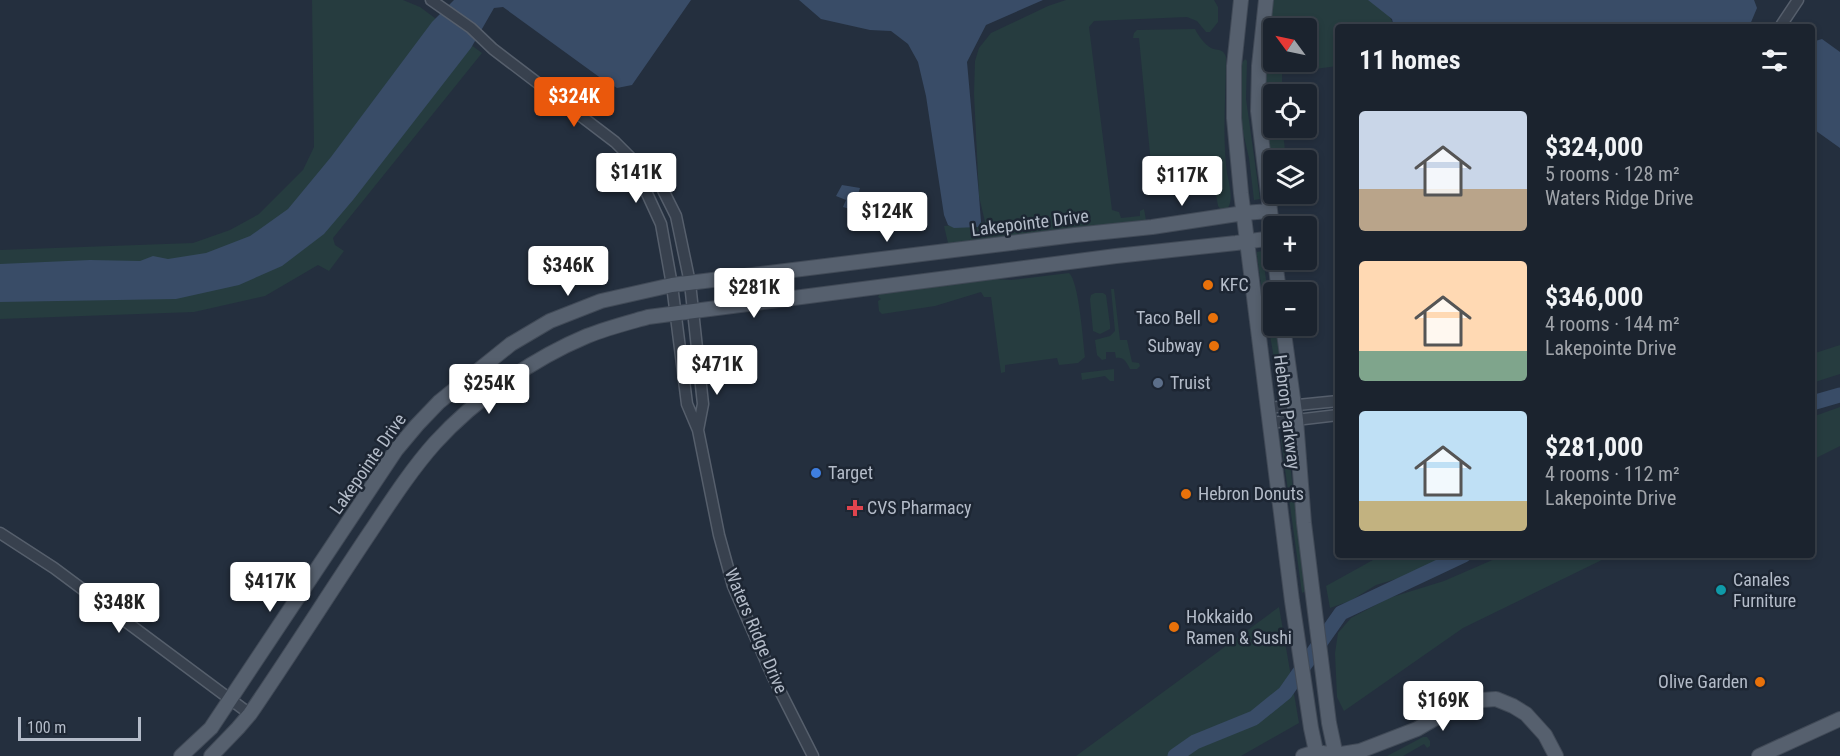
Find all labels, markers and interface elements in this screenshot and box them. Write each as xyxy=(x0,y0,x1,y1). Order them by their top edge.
north arrow xyxy=(1263,18,1317,72)
map controls xyxy=(1263,18,1317,336)
icon: filters xyxy=(1758,44,1791,77)
text: 11 homes xyxy=(1359,45,1461,75)
pin: $324K xyxy=(532,77,616,128)
text: $324K xyxy=(548,84,600,108)
button: locate xyxy=(1263,84,1317,138)
text: $324,000 xyxy=(1545,132,1643,162)
icon: home xyxy=(1407,135,1479,207)
button: layers xyxy=(1263,150,1317,204)
pin: $141K xyxy=(594,153,678,204)
pin: $117K xyxy=(1140,156,1224,207)
text: $141K xyxy=(610,160,662,184)
text: 5 rooms · 128 m² xyxy=(1545,162,1680,186)
text: $117K xyxy=(1156,163,1208,187)
text: Waters Ridge Drive xyxy=(1545,186,1693,210)
pin: $124K xyxy=(845,192,929,243)
text: $124K xyxy=(861,199,913,223)
street label: Lakepointe Drive xyxy=(970,205,1090,240)
button: + xyxy=(1263,216,1317,270)
pin: $346K xyxy=(526,246,610,297)
text: $346K xyxy=(542,253,594,277)
pin: $281K xyxy=(712,268,796,319)
place label: KFC xyxy=(1220,274,1249,295)
text: $281K xyxy=(728,275,780,299)
marker: KFC xyxy=(1201,278,1215,292)
button: − xyxy=(1263,282,1317,336)
text: $346,000 xyxy=(1545,282,1643,312)
icon: home xyxy=(1407,285,1479,357)
place label: Taco Bell xyxy=(1136,307,1201,328)
marker: Taco Bell xyxy=(1206,311,1220,325)
text: 4 rooms · 144 m² xyxy=(1545,312,1680,336)
place label: Subway xyxy=(1147,335,1202,356)
text: Lakepointe Drive xyxy=(1545,336,1676,360)
marker: Subway xyxy=(1207,339,1221,353)
pin: $471K xyxy=(675,345,759,396)
text: $471K xyxy=(691,352,743,376)
street label: Hebron Parkway xyxy=(1270,353,1305,471)
pin: $254K xyxy=(447,364,531,415)
text: $254K xyxy=(463,371,515,395)
place label: Truist xyxy=(1170,372,1211,393)
marker: Truist xyxy=(1151,376,1165,390)
street label: Lakepointe Drive xyxy=(325,409,410,518)
text: $281,000 xyxy=(1545,432,1643,462)
icon: home xyxy=(1407,435,1479,507)
place label: Target xyxy=(828,462,873,483)
text: 4 rooms · 112 m² xyxy=(1545,462,1680,486)
marker: Target xyxy=(809,466,823,480)
place label: Hebron Donuts xyxy=(1198,483,1304,504)
text: Lakepointe Drive xyxy=(1545,486,1676,510)
marker: Hebron Donuts xyxy=(1179,487,1193,501)
place label: CVS Pharmacy xyxy=(867,497,972,518)
marker: CVS Pharmacy xyxy=(848,501,862,515)
pin: $417K xyxy=(228,562,312,613)
street label: Waters Ridge Drive xyxy=(721,565,792,696)
text: $417K xyxy=(244,569,296,593)
place label: Canales Furniture xyxy=(1733,569,1796,611)
pin: $348K xyxy=(77,583,161,634)
marker: Canales Furniture xyxy=(1714,583,1728,597)
text: $348K xyxy=(93,590,145,614)
place label: Hokkaido Ramen & Sushi xyxy=(1186,606,1292,648)
marker: Hokkaido Ramen & Sushi xyxy=(1167,620,1181,634)
place label: Olive Garden xyxy=(1658,671,1748,692)
marker: Olive Garden xyxy=(1753,675,1767,689)
pin: $169K xyxy=(1401,681,1485,732)
text: $169K xyxy=(1417,688,1469,712)
scale bar xyxy=(18,714,141,742)
text: 100 m xyxy=(27,718,66,737)

